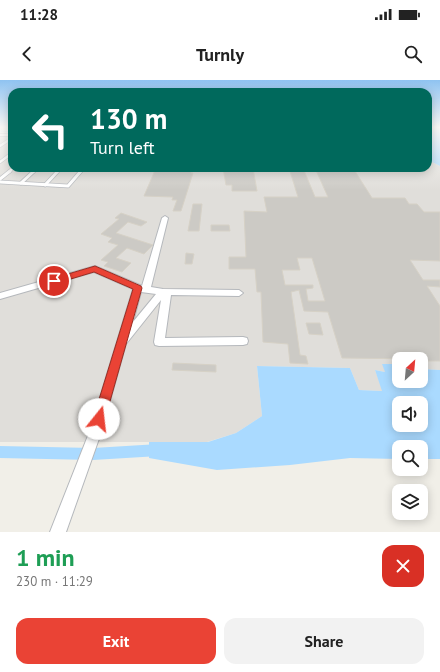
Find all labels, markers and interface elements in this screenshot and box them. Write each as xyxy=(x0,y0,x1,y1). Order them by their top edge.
text: 11:28 xyxy=(20,5,58,24)
icon: back xyxy=(16,43,38,65)
text: Turnly xyxy=(196,43,244,66)
icon: search xyxy=(402,43,424,65)
text: 130 m xyxy=(90,100,167,137)
icon: left xyxy=(24,104,76,156)
text: Turn left xyxy=(90,136,155,159)
pin xyxy=(37,264,71,298)
icon: arrive xyxy=(43,270,65,292)
north arrow xyxy=(392,352,428,388)
map controls xyxy=(392,352,428,520)
button: sound xyxy=(392,396,428,432)
position arrow xyxy=(78,398,120,440)
button: search xyxy=(392,440,428,476)
button: layers xyxy=(392,484,428,520)
text: 1 min xyxy=(16,542,75,573)
button: close xyxy=(382,545,424,587)
text: 230 m · 11:29 xyxy=(16,573,93,590)
button: Exit xyxy=(16,618,216,664)
button: Share xyxy=(224,618,424,664)

